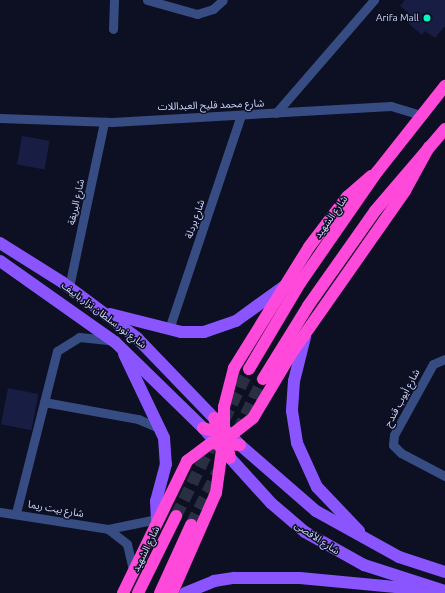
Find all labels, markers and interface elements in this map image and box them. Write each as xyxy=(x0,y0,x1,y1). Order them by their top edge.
place label: Arifa Mall xyxy=(376,12,419,24)
marker: Arifa Mall xyxy=(422,13,432,23)
street label: شارع محمد فليح العبداللات xyxy=(158,97,264,113)
street label: شارع البريقة xyxy=(65,178,87,226)
street label: شارع الشهيد xyxy=(312,193,350,241)
street label: شارع بردلة xyxy=(183,198,207,240)
street label: شارع نور سلطان نزار باييف xyxy=(59,279,149,351)
street label: شارع أيوب قندح xyxy=(382,367,422,429)
street label: شارع بيت ريما xyxy=(27,498,85,520)
street label: شارع الأقصى xyxy=(292,519,342,557)
street label: شارع الشهيد xyxy=(130,524,162,574)

